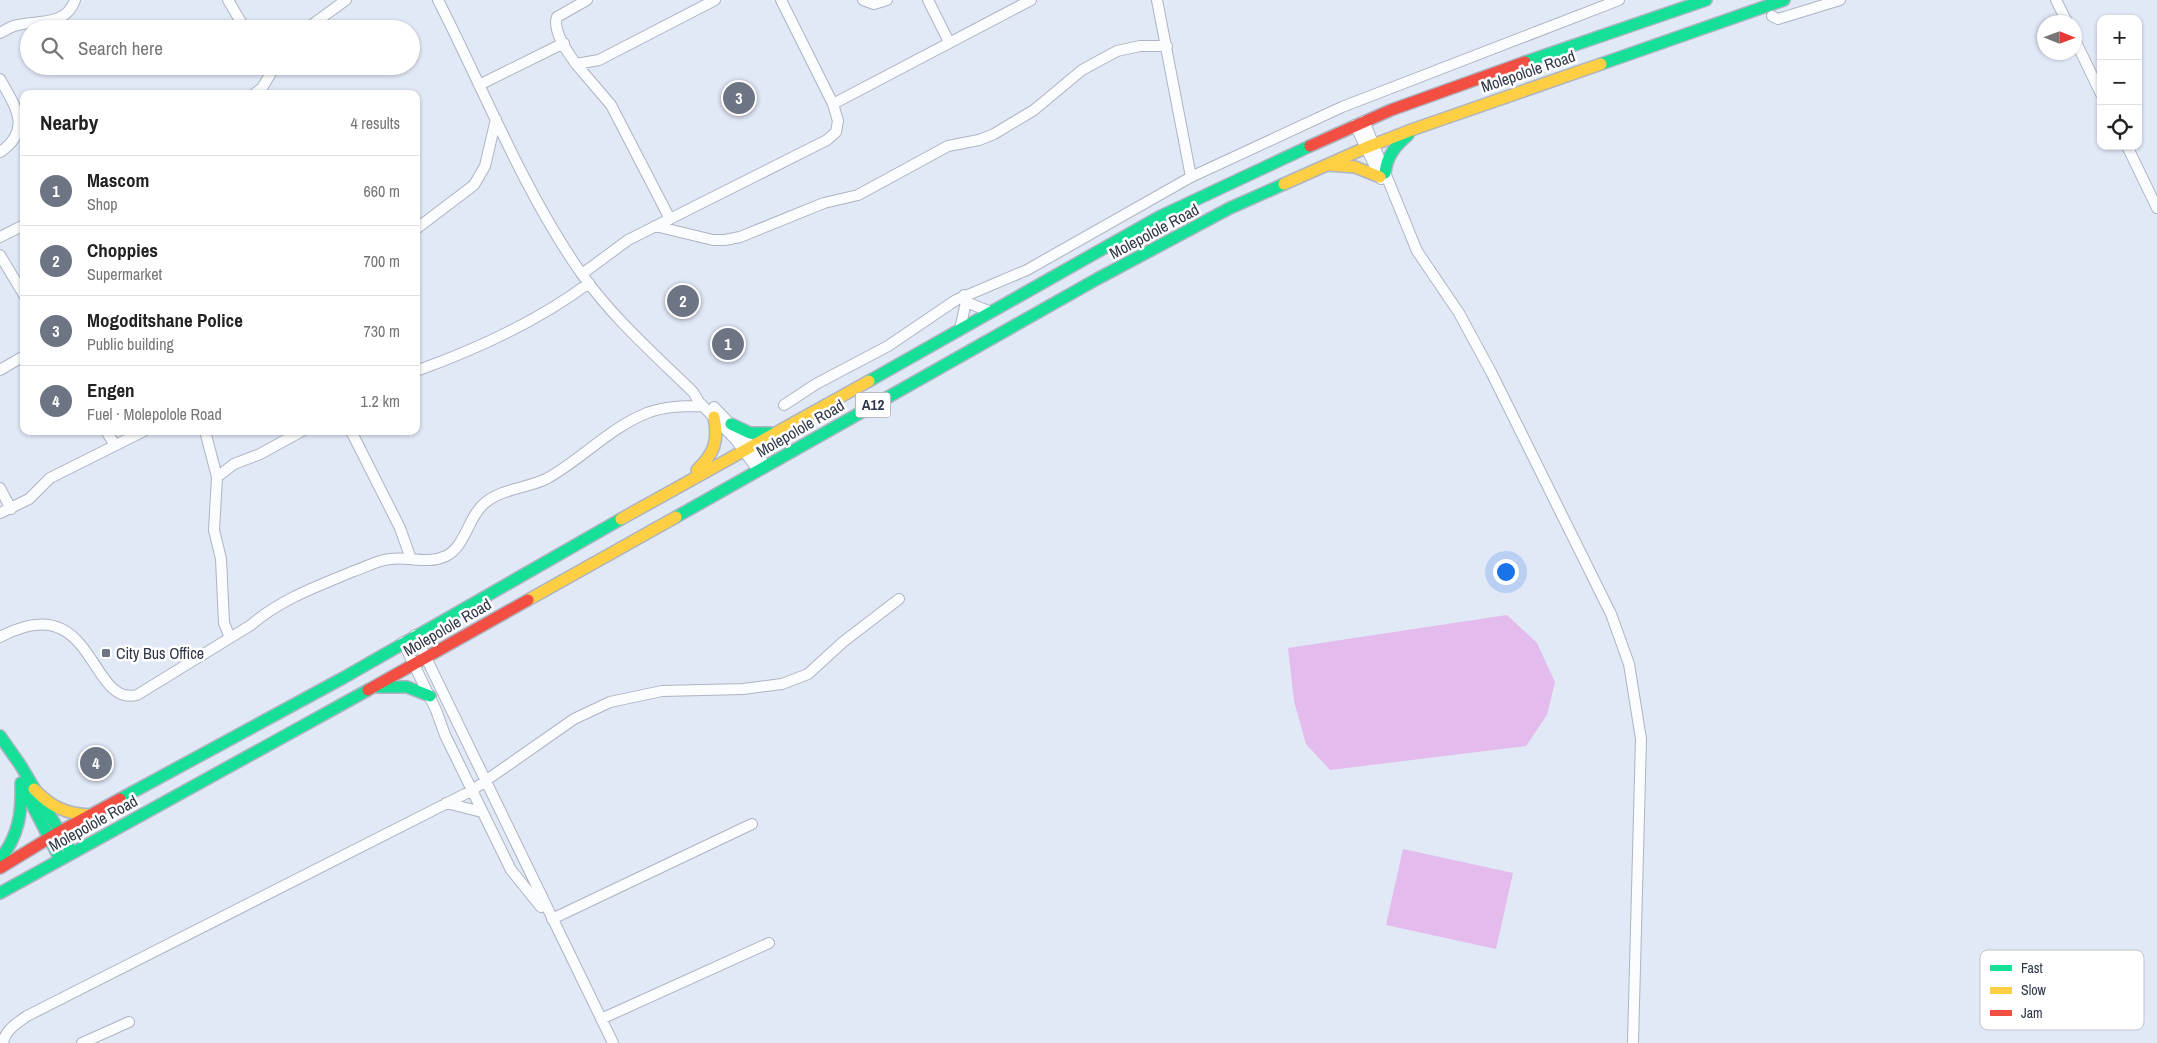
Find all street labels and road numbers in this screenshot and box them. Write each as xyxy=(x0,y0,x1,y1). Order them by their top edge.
street label: Molepolole Road xyxy=(1478,45,1578,97)
street label: Molepolole Road xyxy=(1105,198,1203,264)
road number: A12 xyxy=(856,392,890,418)
street label: Molepolole Road xyxy=(752,394,848,462)
street label: Molepolole Road xyxy=(399,593,495,661)
street label: Molepolole Road xyxy=(45,790,141,856)

